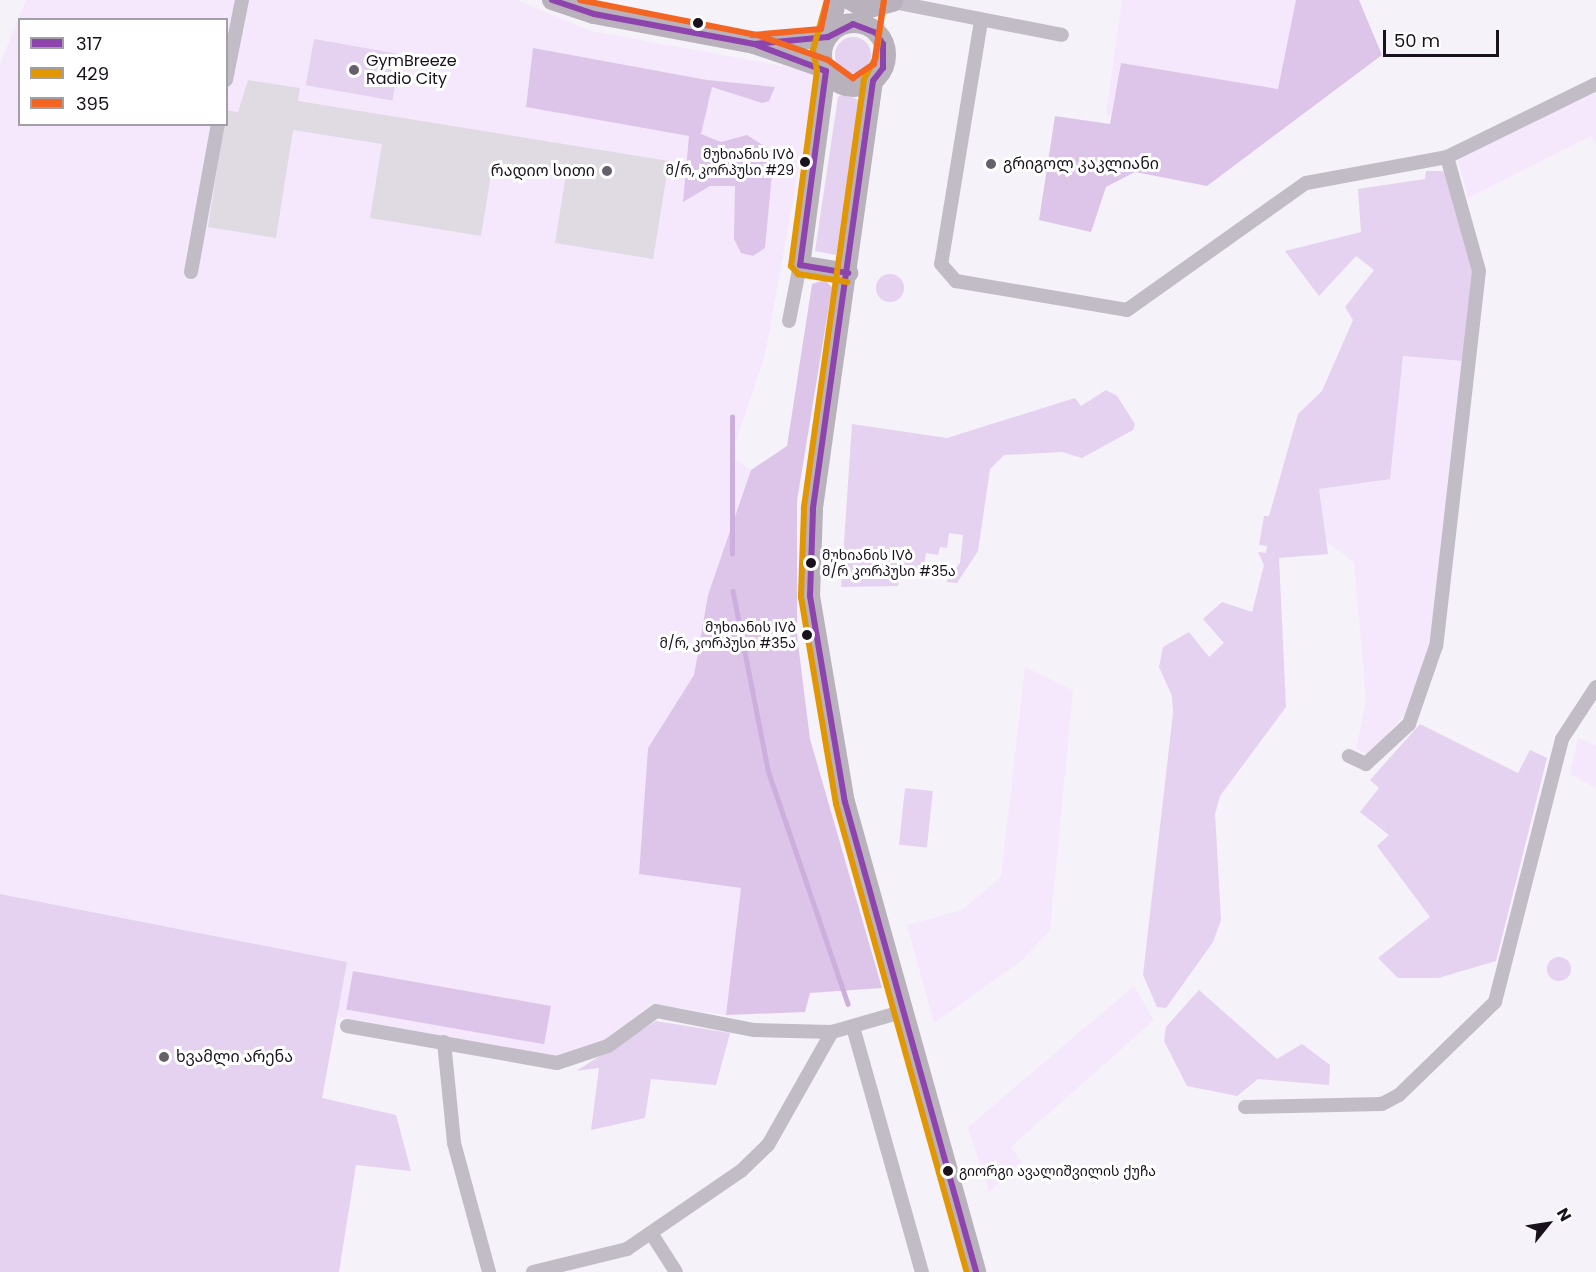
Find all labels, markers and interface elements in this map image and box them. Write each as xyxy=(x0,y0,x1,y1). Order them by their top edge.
unlabelled marker xyxy=(692,17,704,29)
legend xyxy=(18,18,228,126)
scale bar xyxy=(1386,18,1502,56)
text: 50 m xyxy=(1394,28,1440,53)
text: 317 xyxy=(76,31,102,56)
place label: GymBreeze Radio City xyxy=(366,51,457,89)
text: 429 xyxy=(76,61,109,86)
marker: GymBreeze Radio City xyxy=(347,63,361,77)
text: 395 xyxy=(76,91,109,116)
place label: მუხიანის IVბ მ/რ, კორპუსი #29 xyxy=(665,146,794,178)
place label: გრიგოლ კაკლიანი xyxy=(1003,154,1159,174)
marker: მუხიანის IVბ მ/რ, კორპუსი #29 xyxy=(799,156,811,168)
marker: გრიგოლ კაკლიანი xyxy=(984,157,998,171)
place label: რადიო სითი xyxy=(491,161,595,181)
marker: რადიო სითი xyxy=(600,164,614,178)
place label: მუხიანის IVბ მ/რ კორპუსი #35ა xyxy=(822,547,956,580)
marker: მუხიანის IVბ მ/რ კორპუსი #35ა xyxy=(805,557,817,569)
place label: მუხიანის IVბ მ/რ, კორპუსი #35ა xyxy=(660,619,796,652)
marker: მუხიანის IVბ მ/რ, კორპუსი #35ა xyxy=(801,629,813,641)
place label: ხვამლი არენა xyxy=(176,1047,293,1067)
marker: ხვამლი არენა xyxy=(157,1050,171,1064)
place label: გიორგი ავალიშვილის ქუჩა xyxy=(959,1163,1156,1179)
marker: გიორგი ავალიშვილის ქუჩა xyxy=(942,1165,954,1177)
north arrow xyxy=(1518,1194,1578,1254)
text: N xyxy=(1551,1204,1577,1226)

